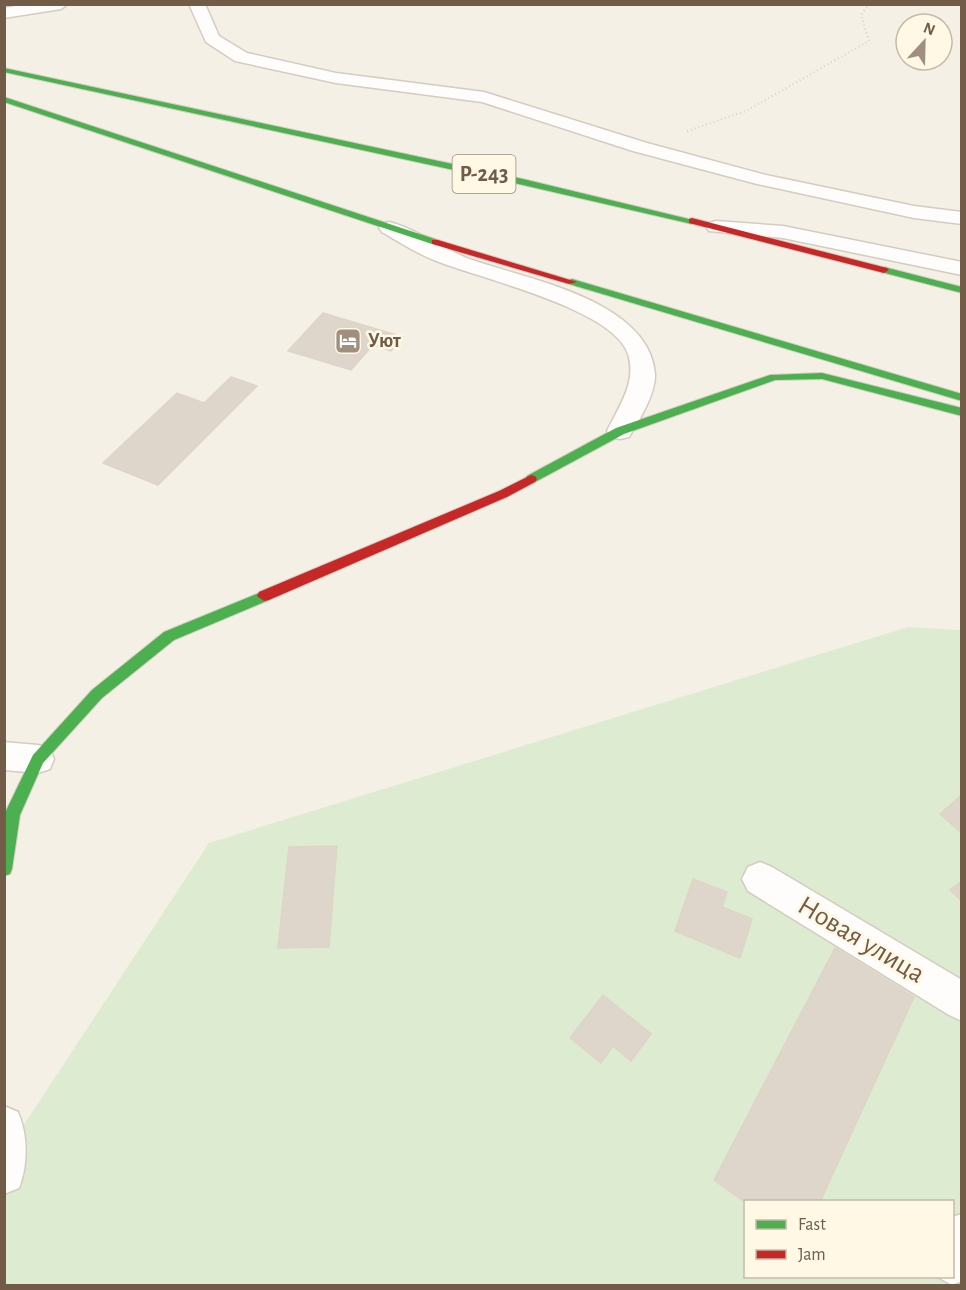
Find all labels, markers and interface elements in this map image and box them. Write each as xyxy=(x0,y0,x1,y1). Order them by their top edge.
north arrow xyxy=(894,12,954,72)
text: N xyxy=(921,20,937,39)
road number: Р-243 xyxy=(452,155,516,193)
hotel icon: Уют xyxy=(333,326,363,356)
place label: Уют xyxy=(368,331,401,351)
street label: Новая улица xyxy=(793,891,929,989)
legend xyxy=(744,1200,954,1278)
text: Fast xyxy=(798,1216,826,1234)
text: Jam xyxy=(798,1246,826,1264)

